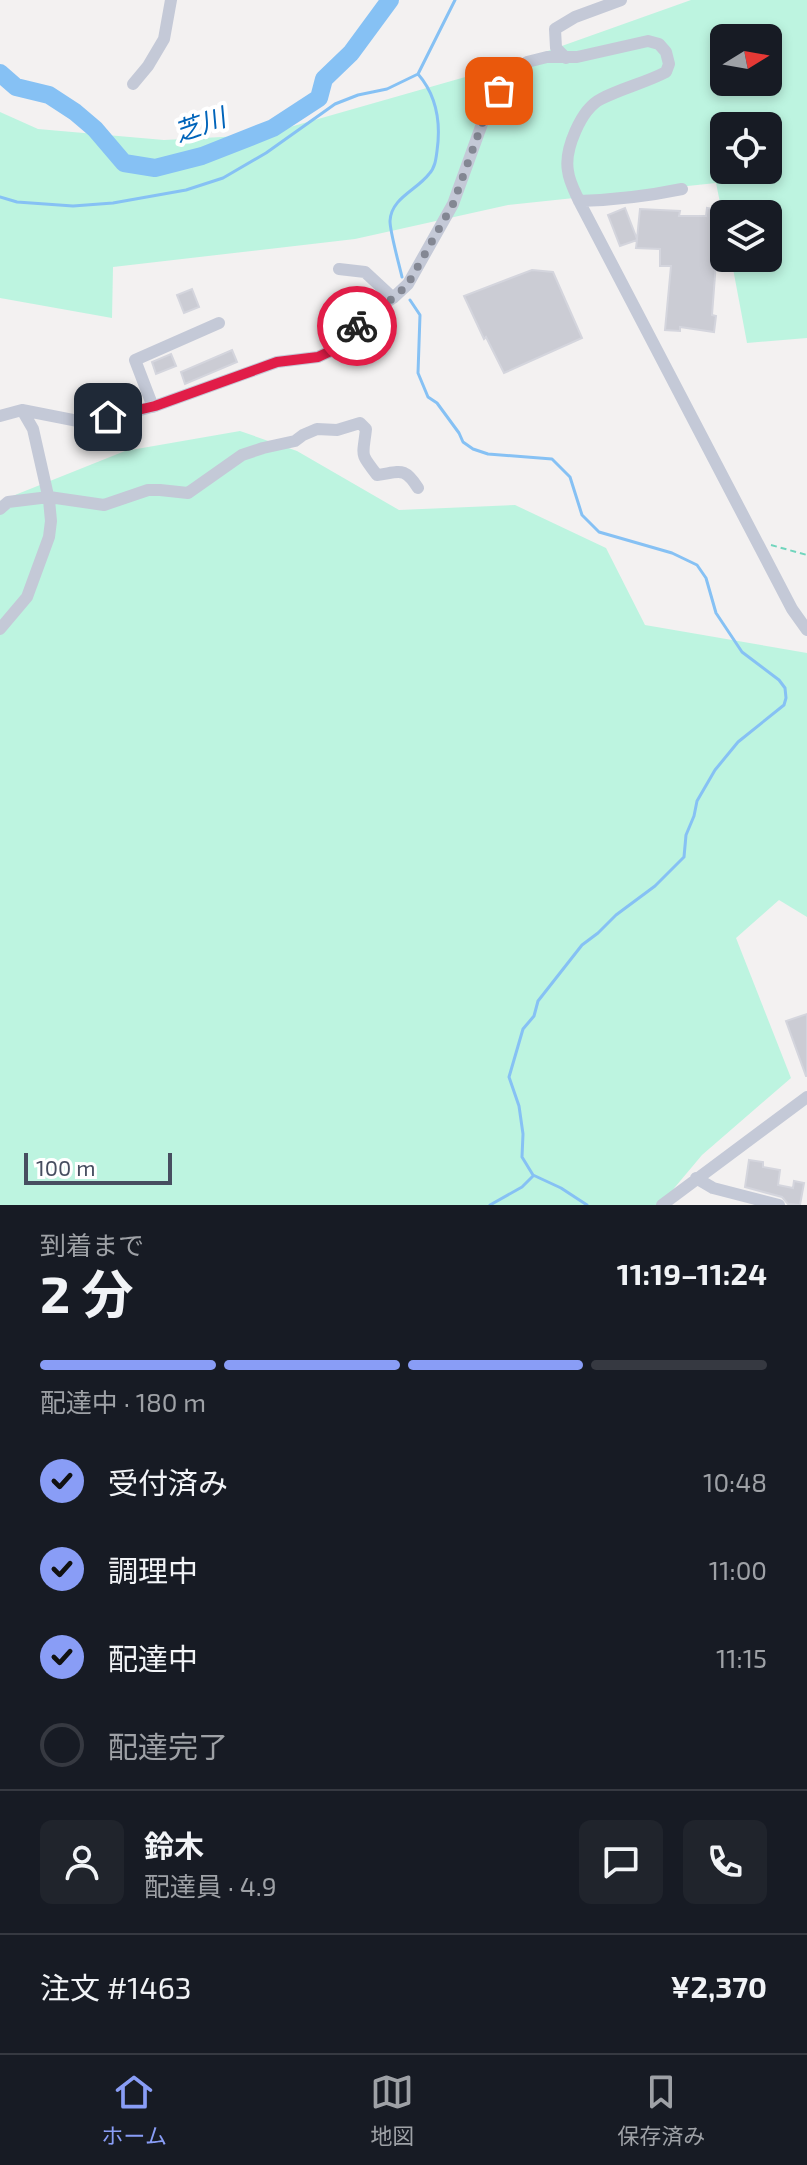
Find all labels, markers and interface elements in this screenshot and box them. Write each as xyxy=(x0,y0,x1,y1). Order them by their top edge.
north arrow xyxy=(710,24,782,96)
map controls xyxy=(710,24,782,272)
pin xyxy=(465,57,533,125)
icon: bag xyxy=(477,69,521,113)
water label: 芝川 xyxy=(170,99,232,147)
button: locate xyxy=(710,112,782,184)
button: layers xyxy=(710,200,782,272)
courier xyxy=(317,286,397,366)
icon: bike xyxy=(335,304,379,348)
pin xyxy=(74,383,142,451)
icon: home xyxy=(86,395,130,439)
scale bar xyxy=(24,1149,172,1185)
text: 100 m xyxy=(36,1154,95,1180)
text: 到着まで xyxy=(40,1229,144,1260)
text: 11:19–11:24 xyxy=(617,1255,767,1291)
text: 2 分 xyxy=(40,1261,133,1323)
text: 配達中 · 180 m xyxy=(40,1386,206,1417)
icon: check xyxy=(40,1459,84,1503)
text: 受付済み xyxy=(108,1464,228,1500)
text: 10:48 xyxy=(703,1466,767,1497)
icon: check xyxy=(40,1547,84,1591)
text: 調理中 xyxy=(108,1552,198,1588)
text: 11:00 xyxy=(709,1554,767,1585)
icon: check xyxy=(40,1635,84,1679)
text: 配達中 xyxy=(108,1640,198,1676)
text: 11:15 xyxy=(716,1642,767,1673)
text: 配達完了 xyxy=(108,1728,228,1764)
button: person xyxy=(40,1820,124,1904)
button: chat xyxy=(579,1820,663,1904)
button: phone xyxy=(683,1820,767,1904)
text: 鈴木 xyxy=(144,1827,204,1863)
text: 配達員 · 4.9 xyxy=(144,1870,277,1901)
text: ¥2,370 xyxy=(671,1968,767,2004)
text: 注文 #1463 xyxy=(40,1969,191,2005)
tab: ホーム xyxy=(102,2070,167,2150)
tab: 地図 xyxy=(370,2070,414,2150)
tab: 保存済み xyxy=(617,2070,705,2150)

